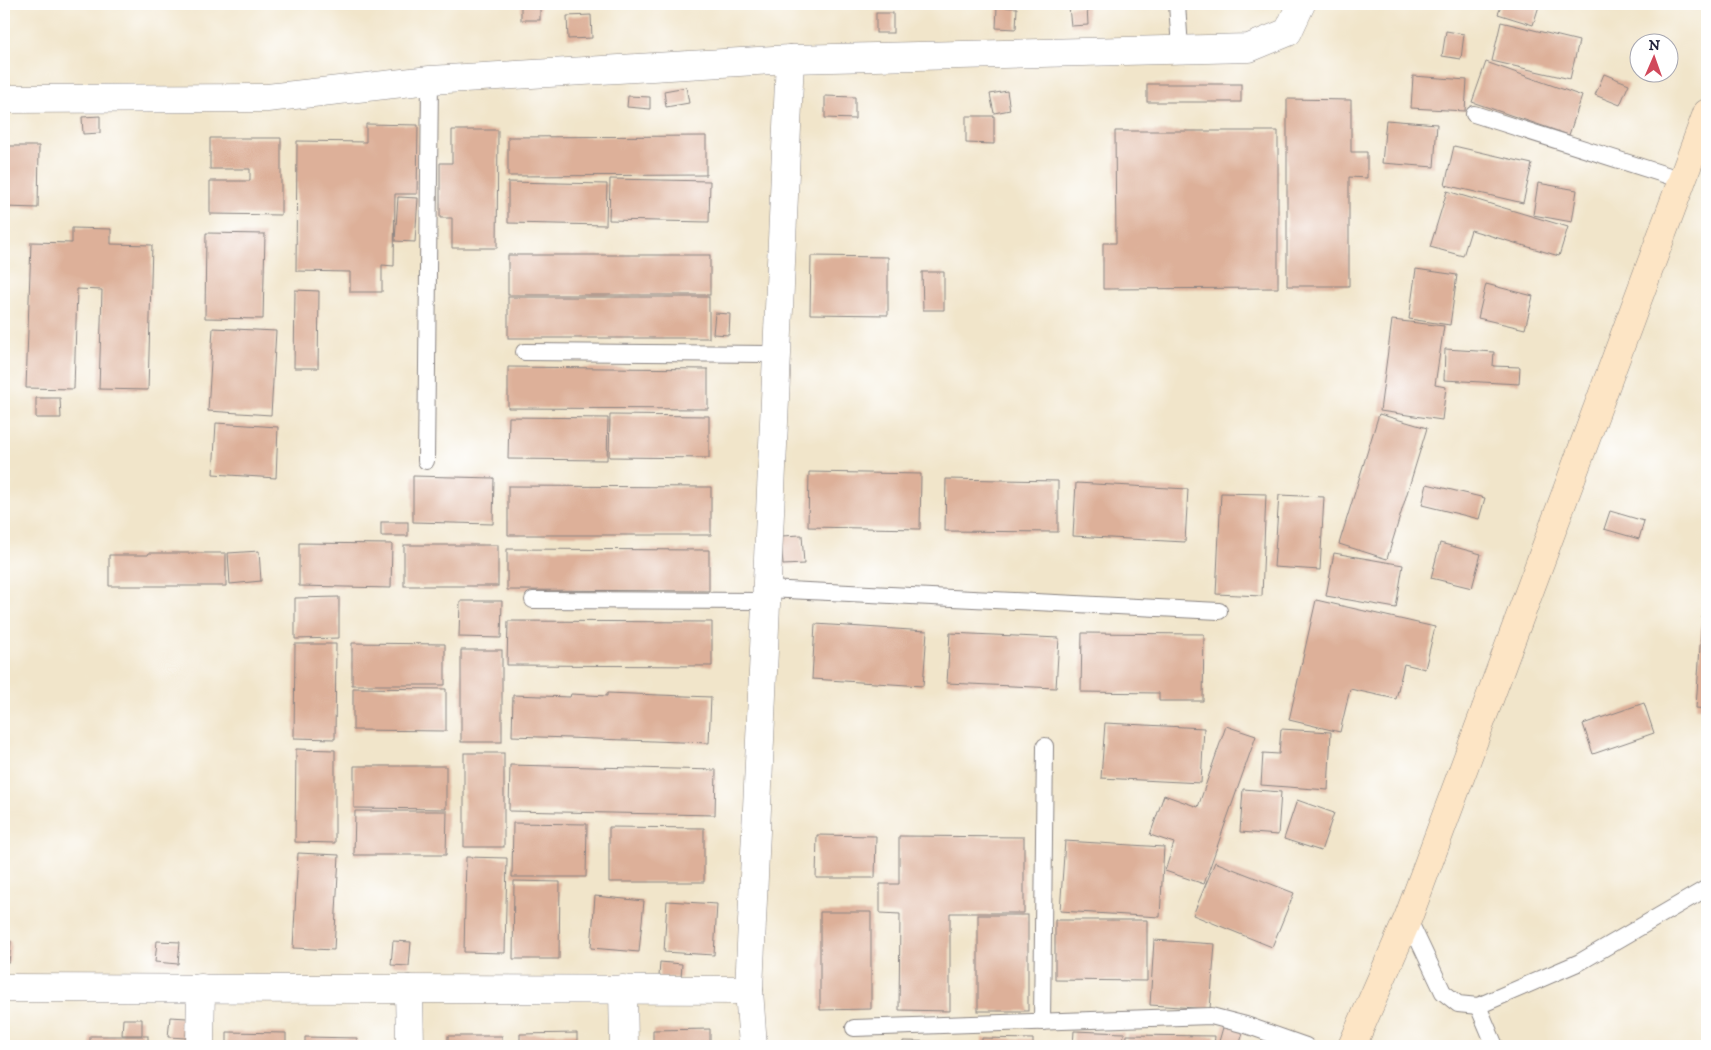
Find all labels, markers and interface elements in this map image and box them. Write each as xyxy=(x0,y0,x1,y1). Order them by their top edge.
north arrow xyxy=(1628,32,1678,82)
text: N xyxy=(1648,37,1661,55)

